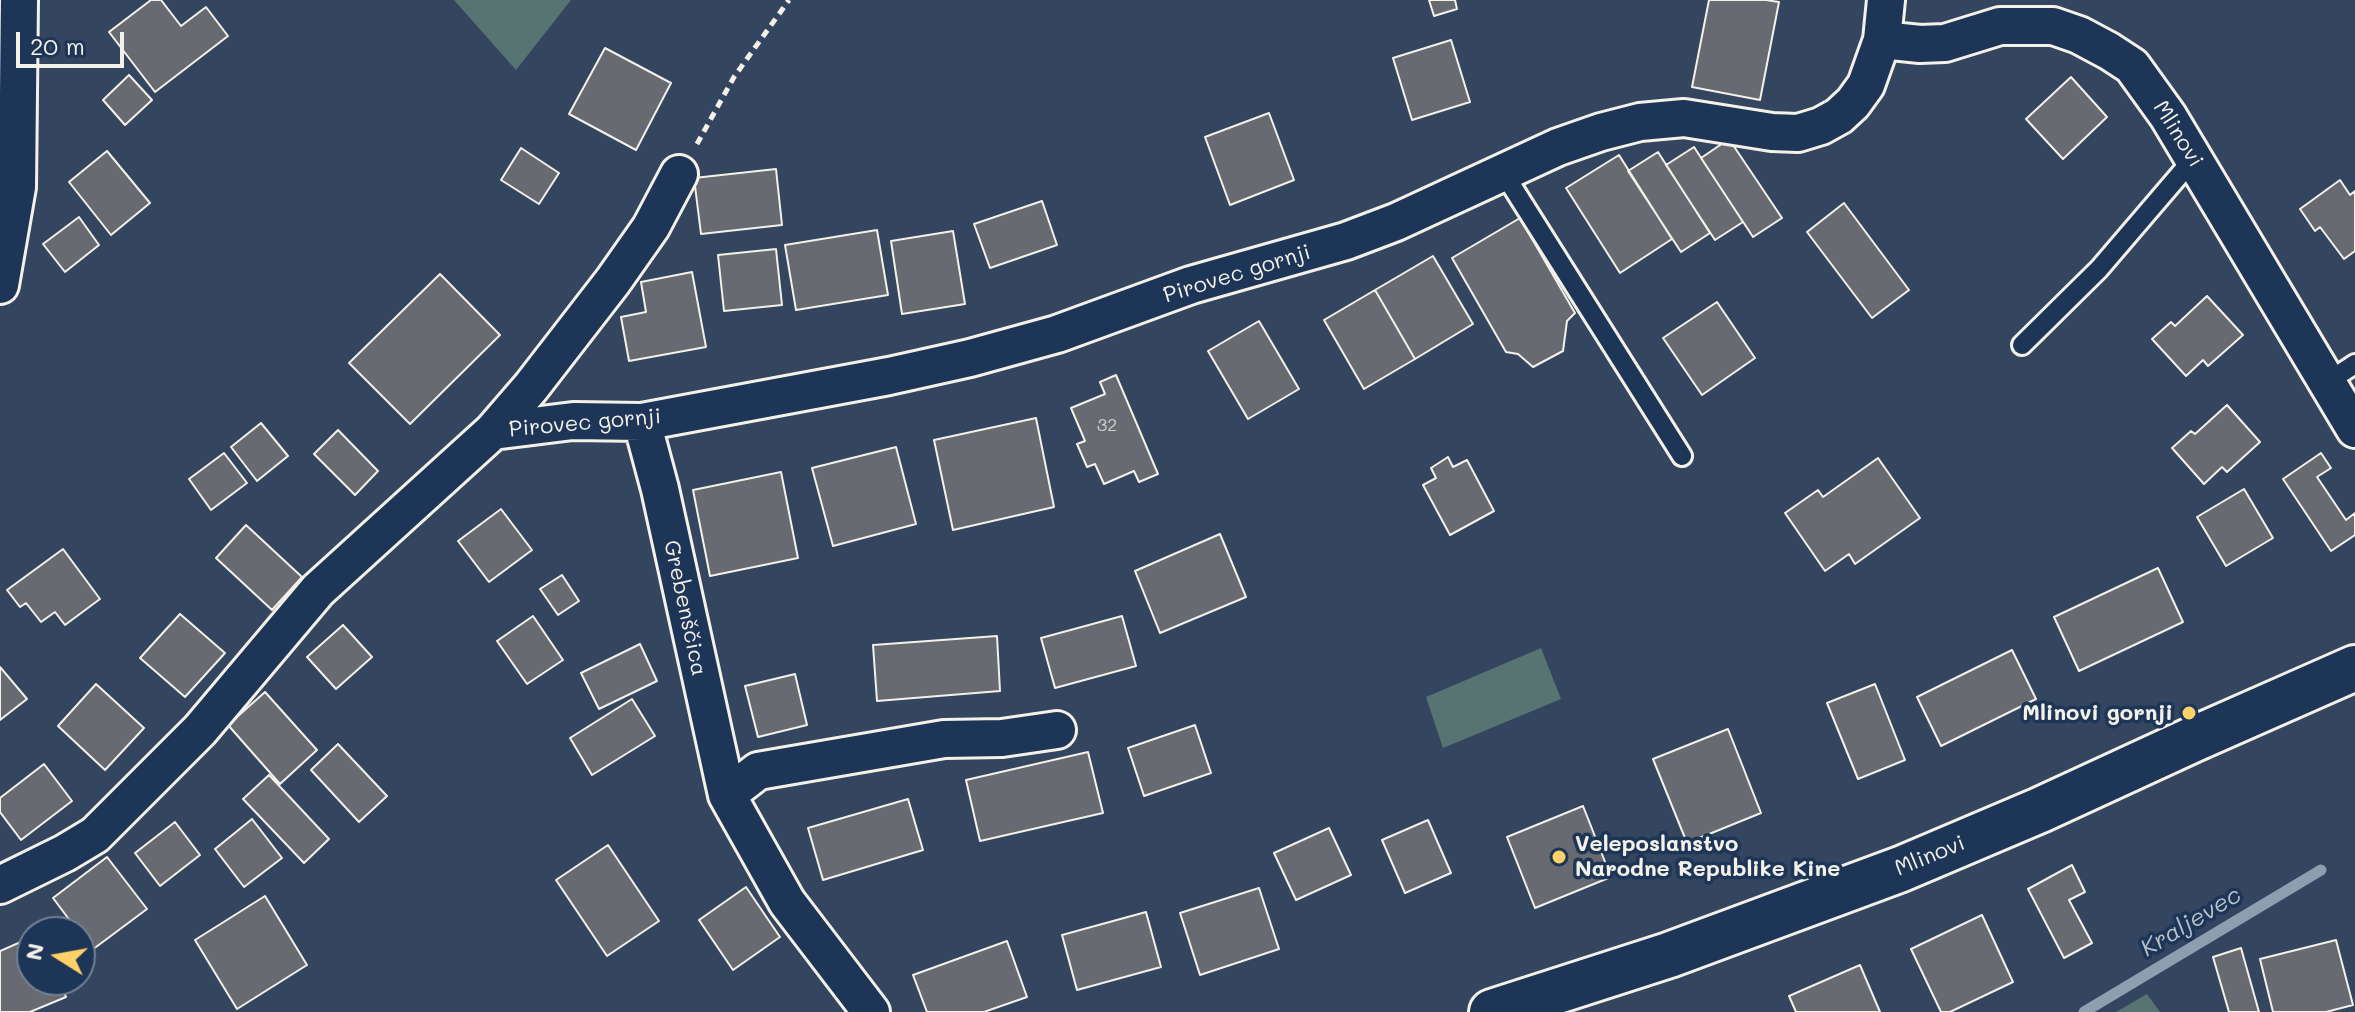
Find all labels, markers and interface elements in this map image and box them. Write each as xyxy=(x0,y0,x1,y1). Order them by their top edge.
scale bar xyxy=(20,16,128,66)
text: 20 m xyxy=(30,30,85,61)
street label: Mlinovi xyxy=(2147,96,2209,172)
street label: Pirovec gornji xyxy=(1160,239,1314,309)
street label: Pirovec gornji xyxy=(508,403,662,443)
house number: 32 xyxy=(1097,414,1117,436)
street label: Grebenščica xyxy=(658,538,712,678)
place label: Mlinovi gornji xyxy=(2022,700,2173,726)
marker: Mlinovi gornji xyxy=(2180,704,2198,722)
street label: Mlinovi xyxy=(1891,830,1969,882)
place label: Veleposlanstvo Narodne Republike Kine xyxy=(1575,831,1840,882)
marker: Veleposlanstvo Narodne Republike Kine xyxy=(1550,848,1568,866)
water label: Kraljevec xyxy=(2136,881,2246,963)
north arrow xyxy=(16,916,96,996)
text: N xyxy=(18,941,50,963)

